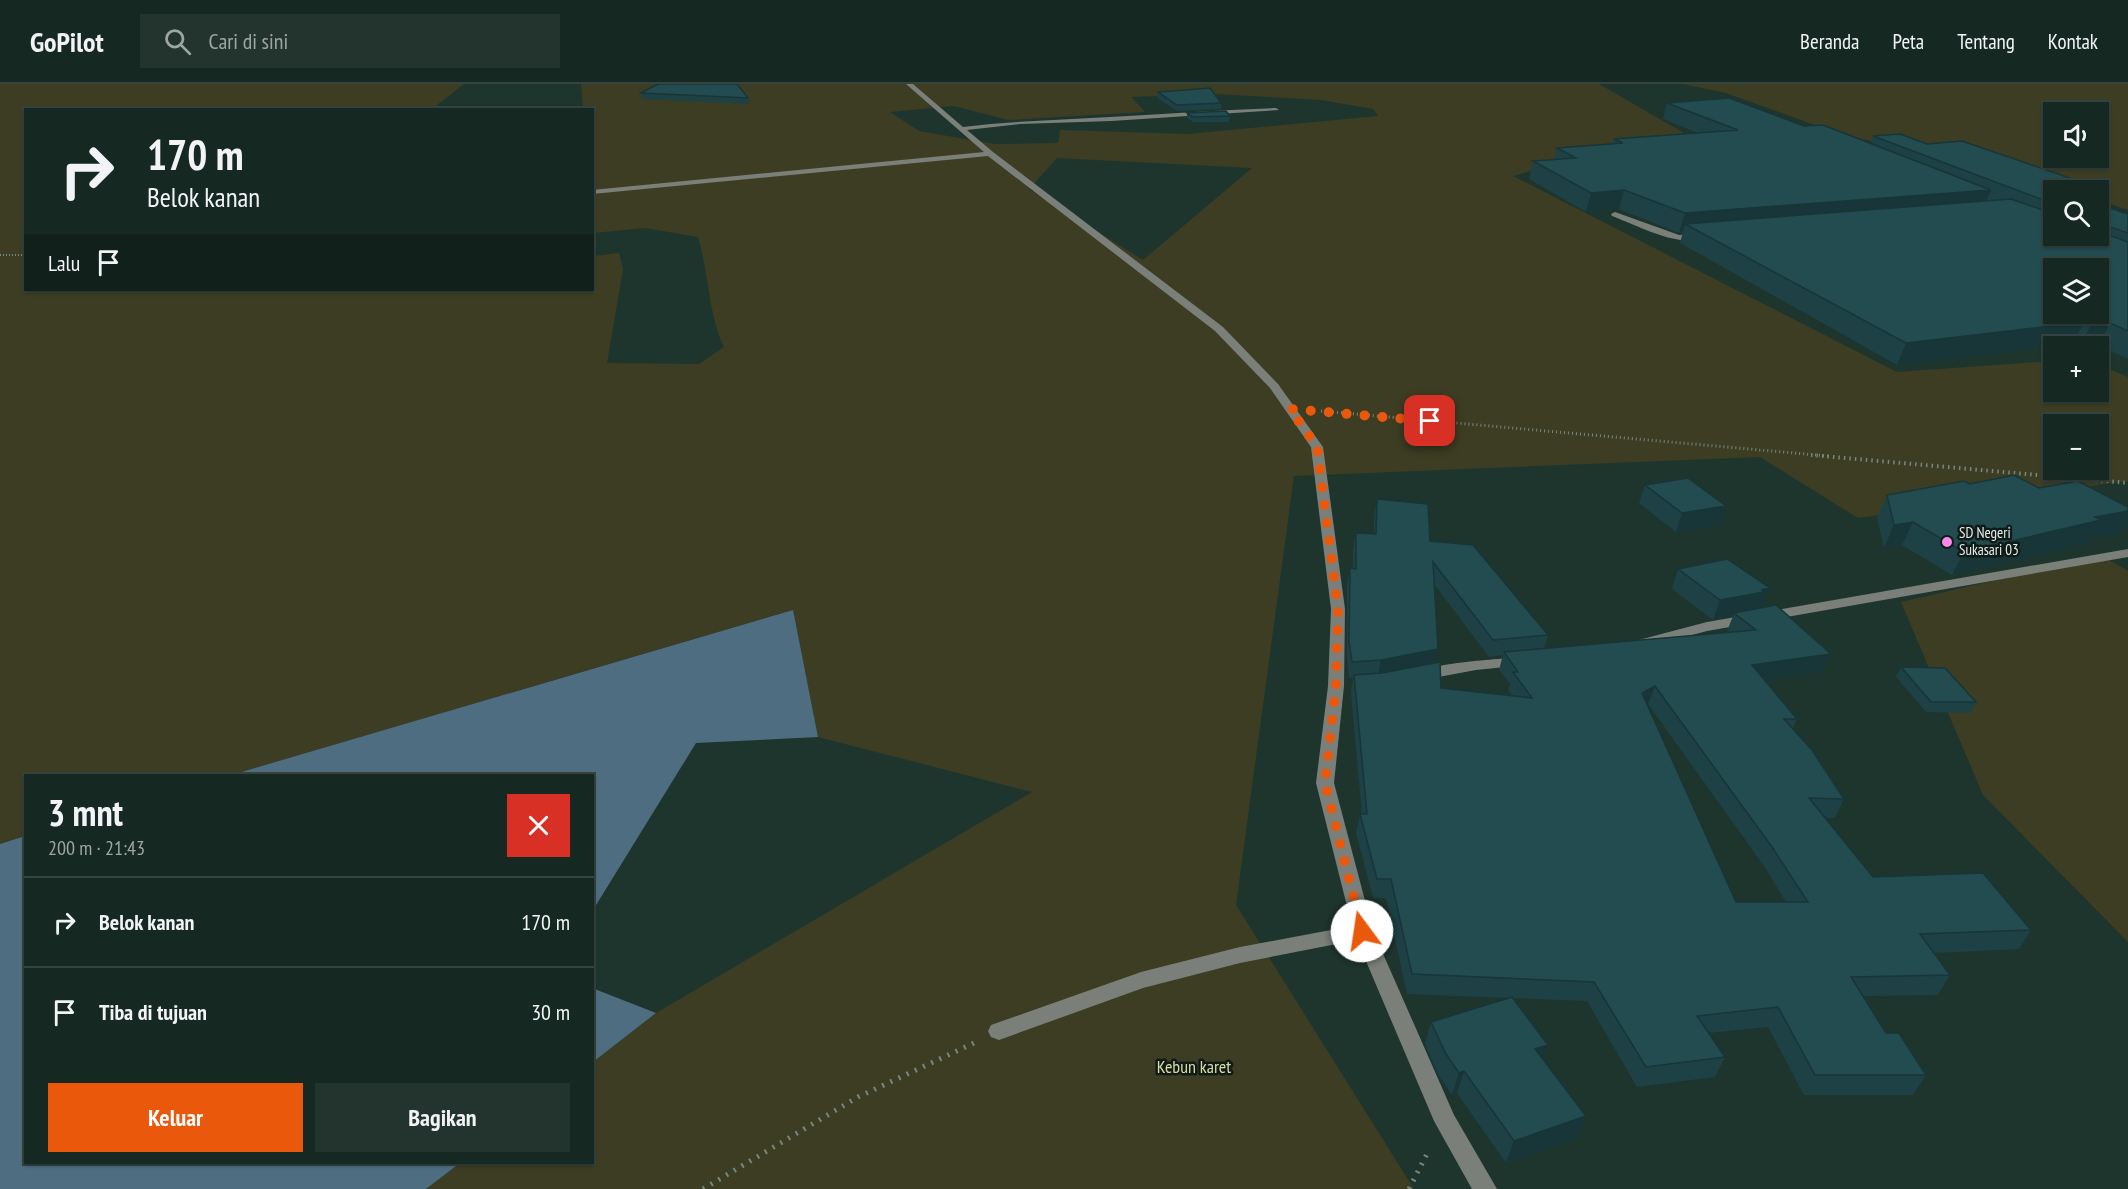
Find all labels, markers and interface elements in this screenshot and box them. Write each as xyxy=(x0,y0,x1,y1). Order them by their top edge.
search box xyxy=(140,14,560,68)
text: GoPilot xyxy=(30,23,104,60)
icon: search xyxy=(161,25,194,58)
text: Cari di sini xyxy=(209,27,288,55)
text: Beranda xyxy=(1800,28,1860,55)
text: Peta xyxy=(1893,28,1924,55)
text: Tentang xyxy=(1957,28,2015,55)
text: Kontak xyxy=(2048,28,2098,55)
map controls xyxy=(2043,102,2109,480)
button: sound xyxy=(2043,102,2109,168)
text: 170 m xyxy=(147,127,244,182)
icon: right xyxy=(48,132,126,210)
text: Belok kanan xyxy=(147,180,260,214)
button: search xyxy=(2043,180,2109,246)
icon: arrive xyxy=(92,246,125,279)
text: Lalu xyxy=(48,249,80,277)
button: layers xyxy=(2043,258,2109,324)
button: + xyxy=(2043,336,2109,402)
pin xyxy=(1404,395,1455,446)
icon: arrive xyxy=(1413,404,1446,437)
button: − xyxy=(2043,414,2109,480)
place label: SD Negeri Sukasari 03 xyxy=(1959,523,2019,559)
marker: SD Negeri Sukasari 03 xyxy=(1940,535,1954,549)
text: 3 mnt xyxy=(48,789,123,836)
button: close xyxy=(507,794,570,857)
text: 200 m · 21:43 xyxy=(48,835,145,861)
position arrow xyxy=(1330,899,1394,963)
icon: right xyxy=(48,906,81,939)
text: Belok kanan xyxy=(99,908,194,936)
text: 170 m xyxy=(521,908,570,936)
icon: arrive xyxy=(48,996,81,1029)
text: Tiba di tujuan xyxy=(99,998,207,1026)
text: 30 m xyxy=(531,998,570,1026)
park label: Kebun karet xyxy=(1157,1055,1231,1078)
button: Keluar xyxy=(48,1083,303,1152)
button: Bagikan xyxy=(315,1083,570,1152)

